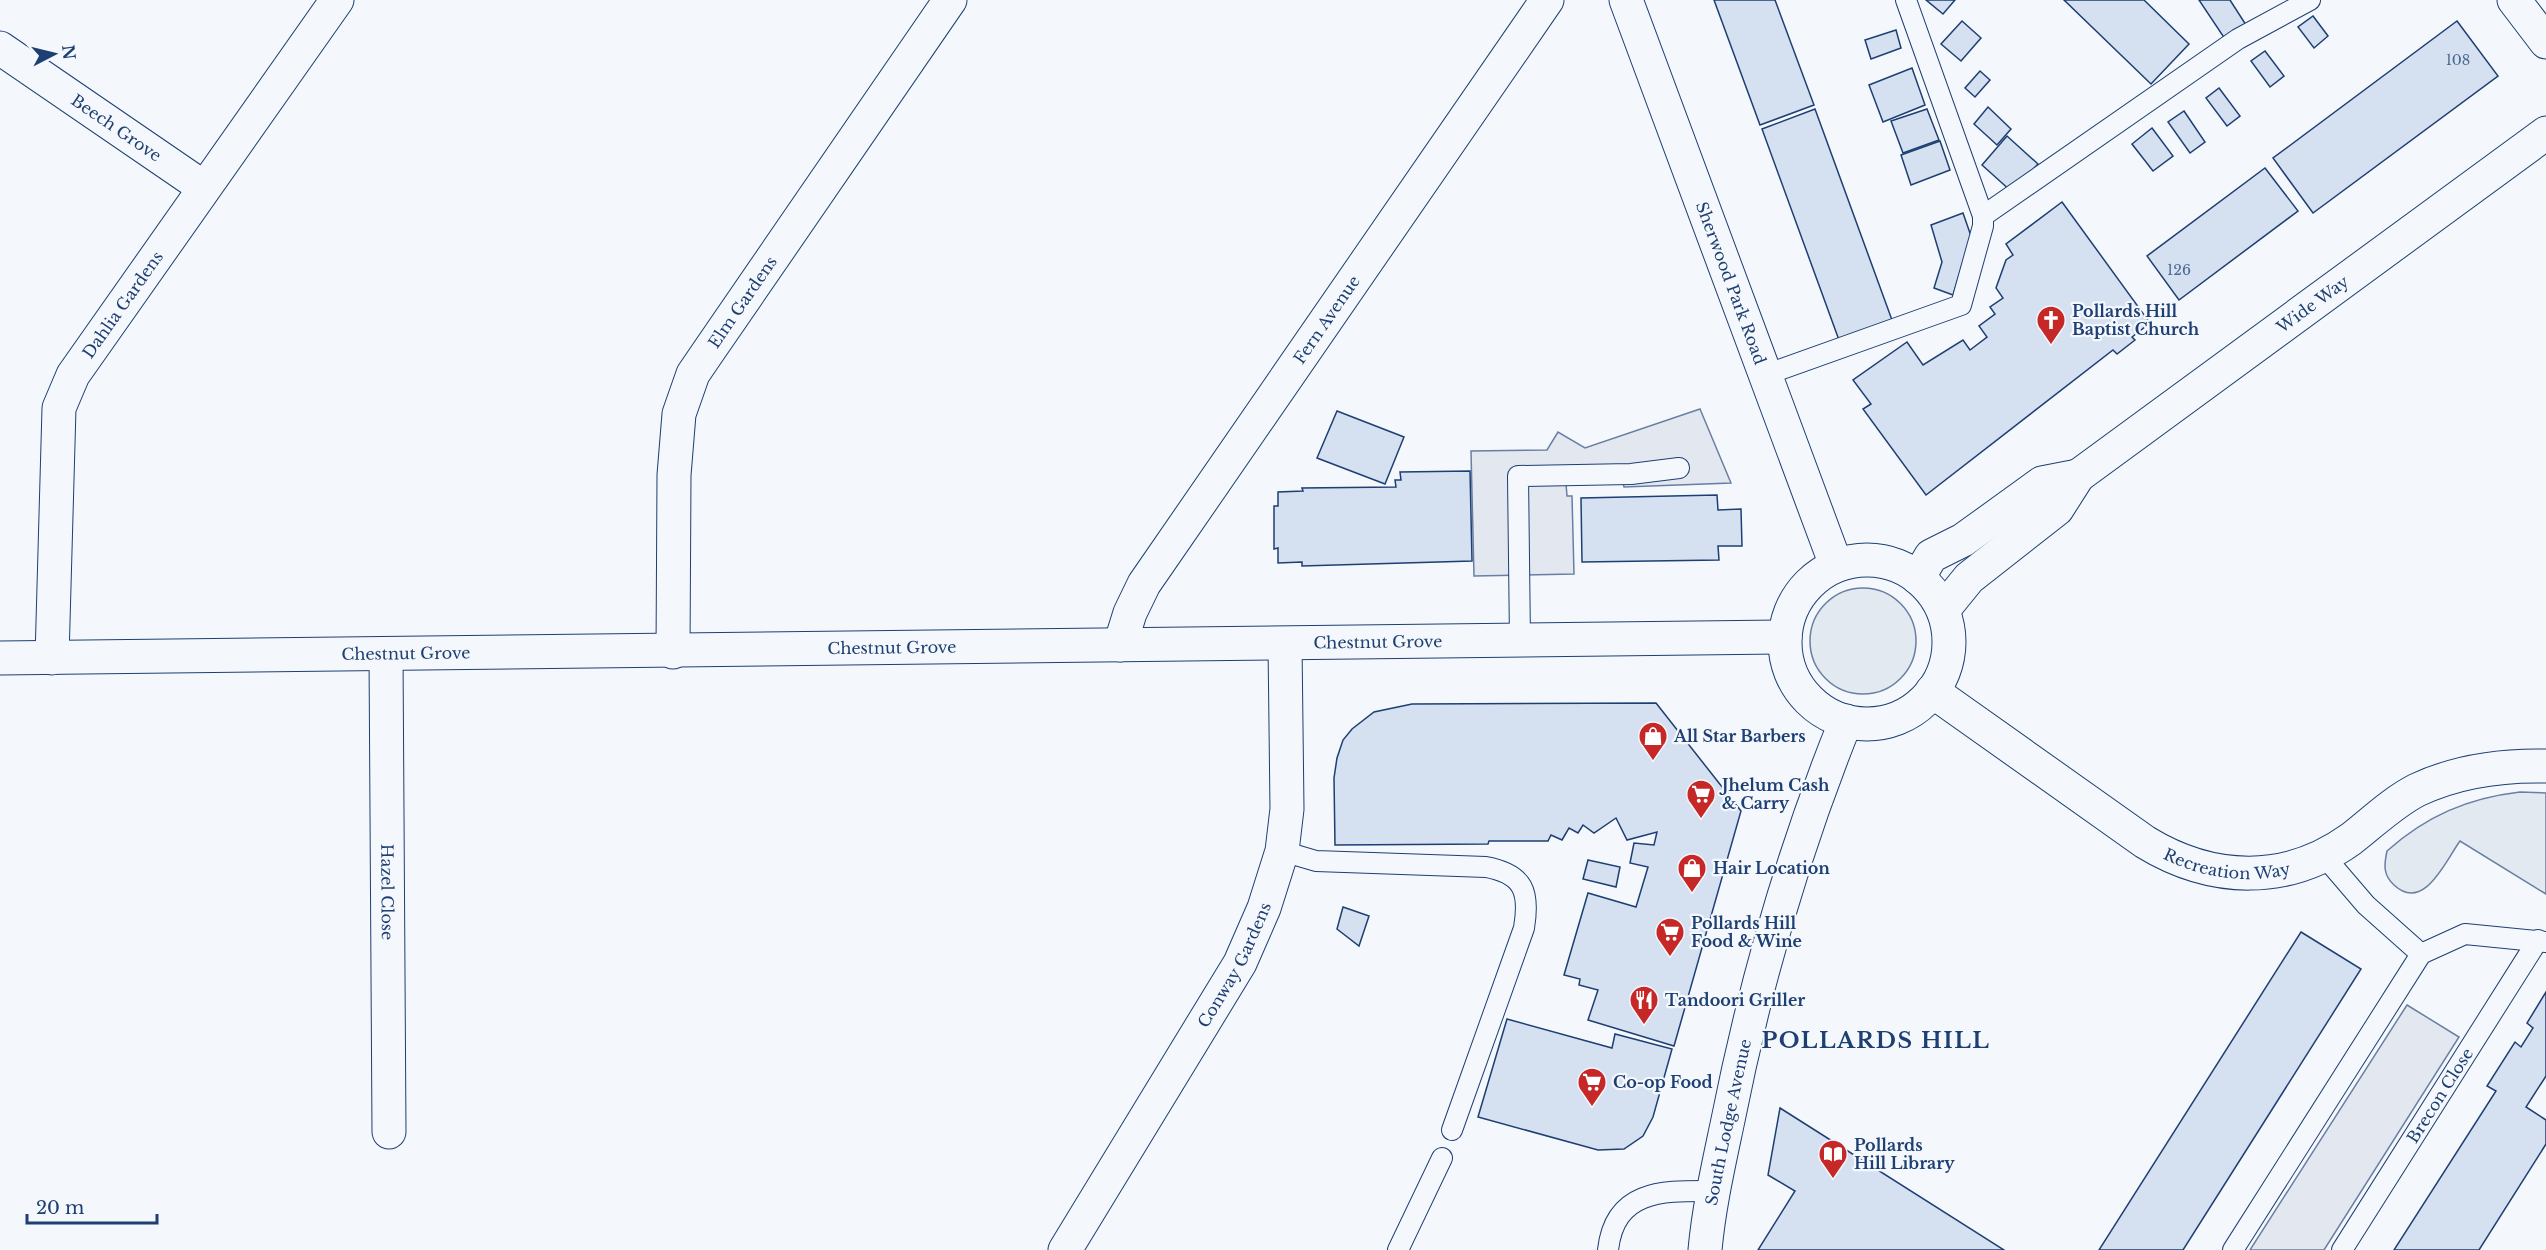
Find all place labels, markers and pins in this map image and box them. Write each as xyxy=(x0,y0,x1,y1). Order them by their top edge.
place label: Pollards Hill Baptist Church xyxy=(2072,301,2200,339)
church icon: Pollards Hill Baptist Church xyxy=(2035,304,2067,346)
shop icon: All Star Barbers xyxy=(1637,720,1669,762)
place label: All Star Barbers xyxy=(1673,726,1806,746)
place label: Jhelum Cash & Carry xyxy=(1719,775,1830,813)
supermarket icon: Jhelum Cash & Carry xyxy=(1685,778,1717,820)
shop icon: Hair Location xyxy=(1676,852,1708,894)
place label: Hair Location xyxy=(1713,858,1830,878)
place label: Pollards Hill Food & Wine xyxy=(1691,913,1802,951)
supermarket icon: Pollards Hill Food & Wine xyxy=(1654,916,1686,958)
restaurant icon: Tandoori Griller xyxy=(1628,984,1660,1026)
place label: Tandoori Griller xyxy=(1665,990,1805,1010)
supermarket icon: Co-op Food xyxy=(1576,1066,1608,1108)
place label: Co-op Food xyxy=(1613,1072,1713,1092)
place label: Pollards Hill Library xyxy=(1854,1135,1955,1173)
library icon: Pollards Hill Library xyxy=(1817,1138,1849,1180)

